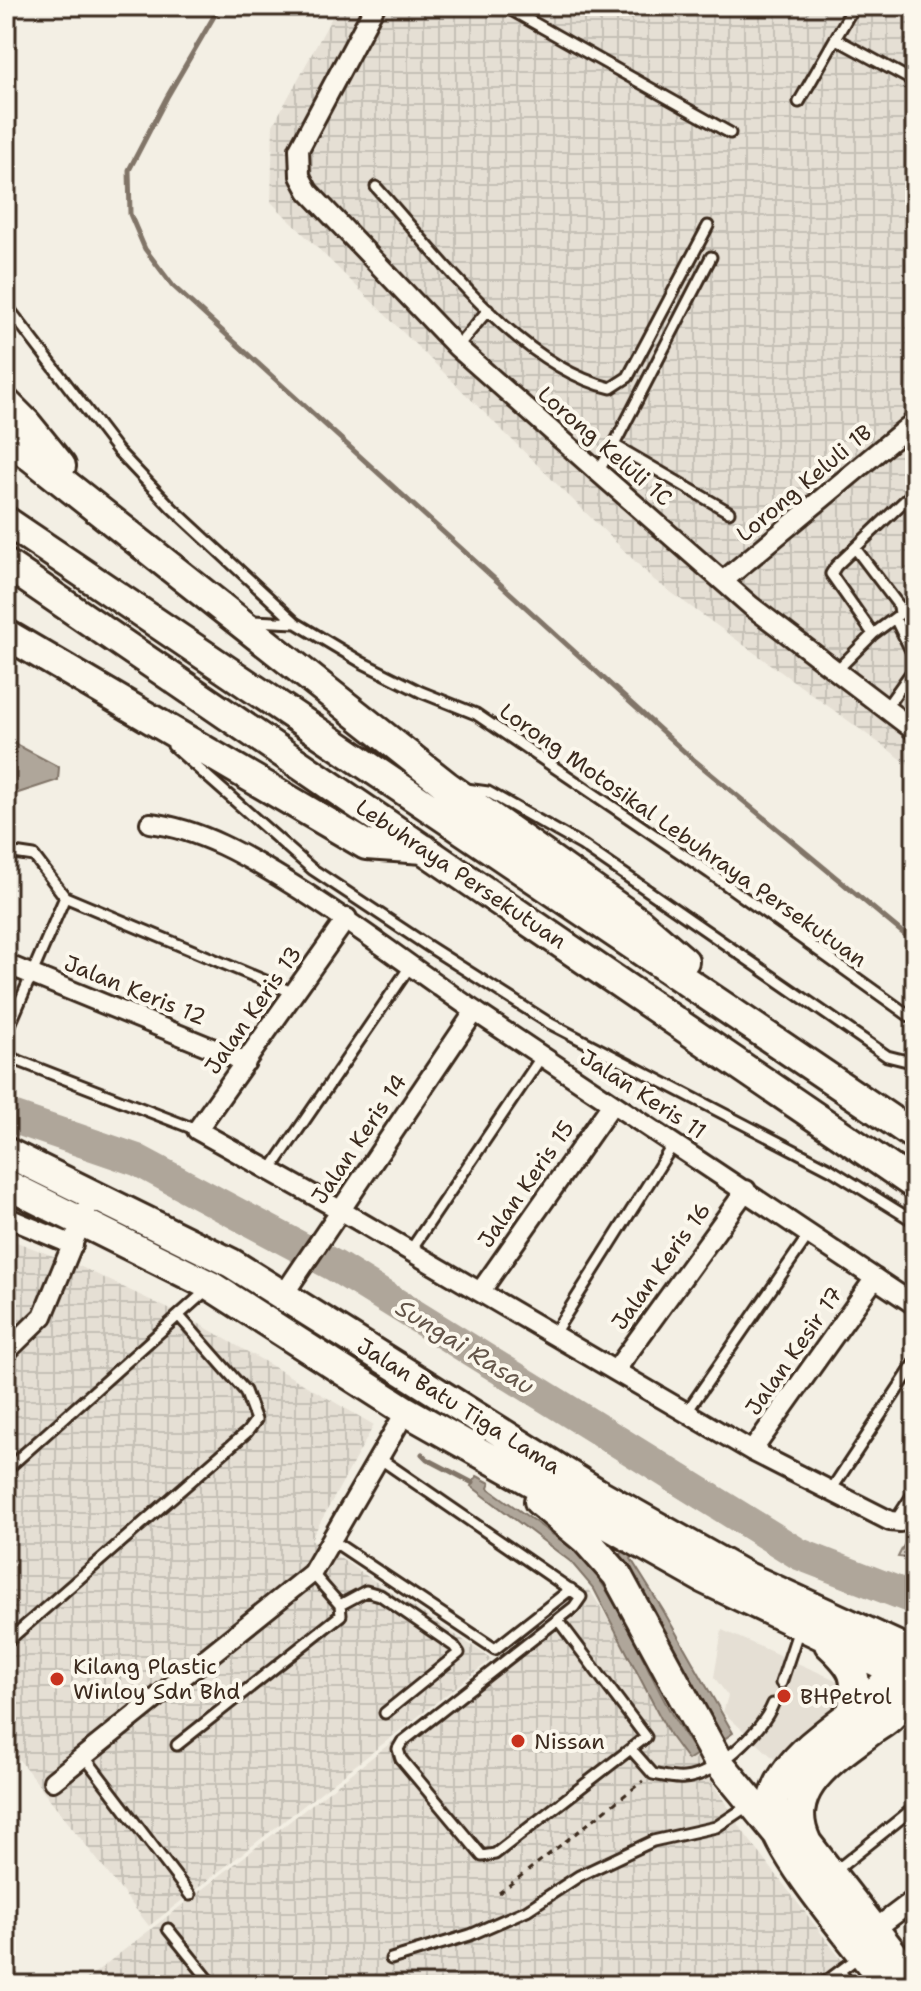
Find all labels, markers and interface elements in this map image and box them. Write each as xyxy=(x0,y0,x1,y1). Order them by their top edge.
street label: Lorong Keluli 1C xyxy=(532,380,678,512)
street label: Lorong Keluli 1B xyxy=(730,418,878,548)
street label: Lorong Motosikal Lebuhraya Persekutuan xyxy=(494,696,872,974)
street label: Lebuhraya Persekutuan xyxy=(350,793,572,955)
street label: Jalan Keris 13 xyxy=(198,940,308,1080)
street label: Jalan Keris 12 xyxy=(60,948,210,1032)
street label: Jalan Keris 11 xyxy=(574,1042,712,1146)
street label: Jalan Keris 14 xyxy=(305,1068,413,1210)
street label: Jalan Keris 15 xyxy=(471,1115,581,1253)
street label: Jalan Keris 16 xyxy=(605,1196,717,1336)
street label: Jalan Kesir 17 xyxy=(739,1281,849,1421)
water label: Sungai Rasau xyxy=(390,1292,540,1402)
street label: Jalan Batu Tiga Lama xyxy=(352,1331,567,1481)
place label: Kilang Plastic Winloy Sdn Bhd xyxy=(73,1652,240,1706)
marker: Kilang Plastic Winloy Sdn Bhd xyxy=(48,1670,66,1688)
place label: BHPetrol xyxy=(800,1682,892,1711)
marker: BHPetrol xyxy=(775,1687,793,1705)
place label: Nissan xyxy=(534,1727,605,1756)
marker: Nissan xyxy=(509,1732,527,1750)

